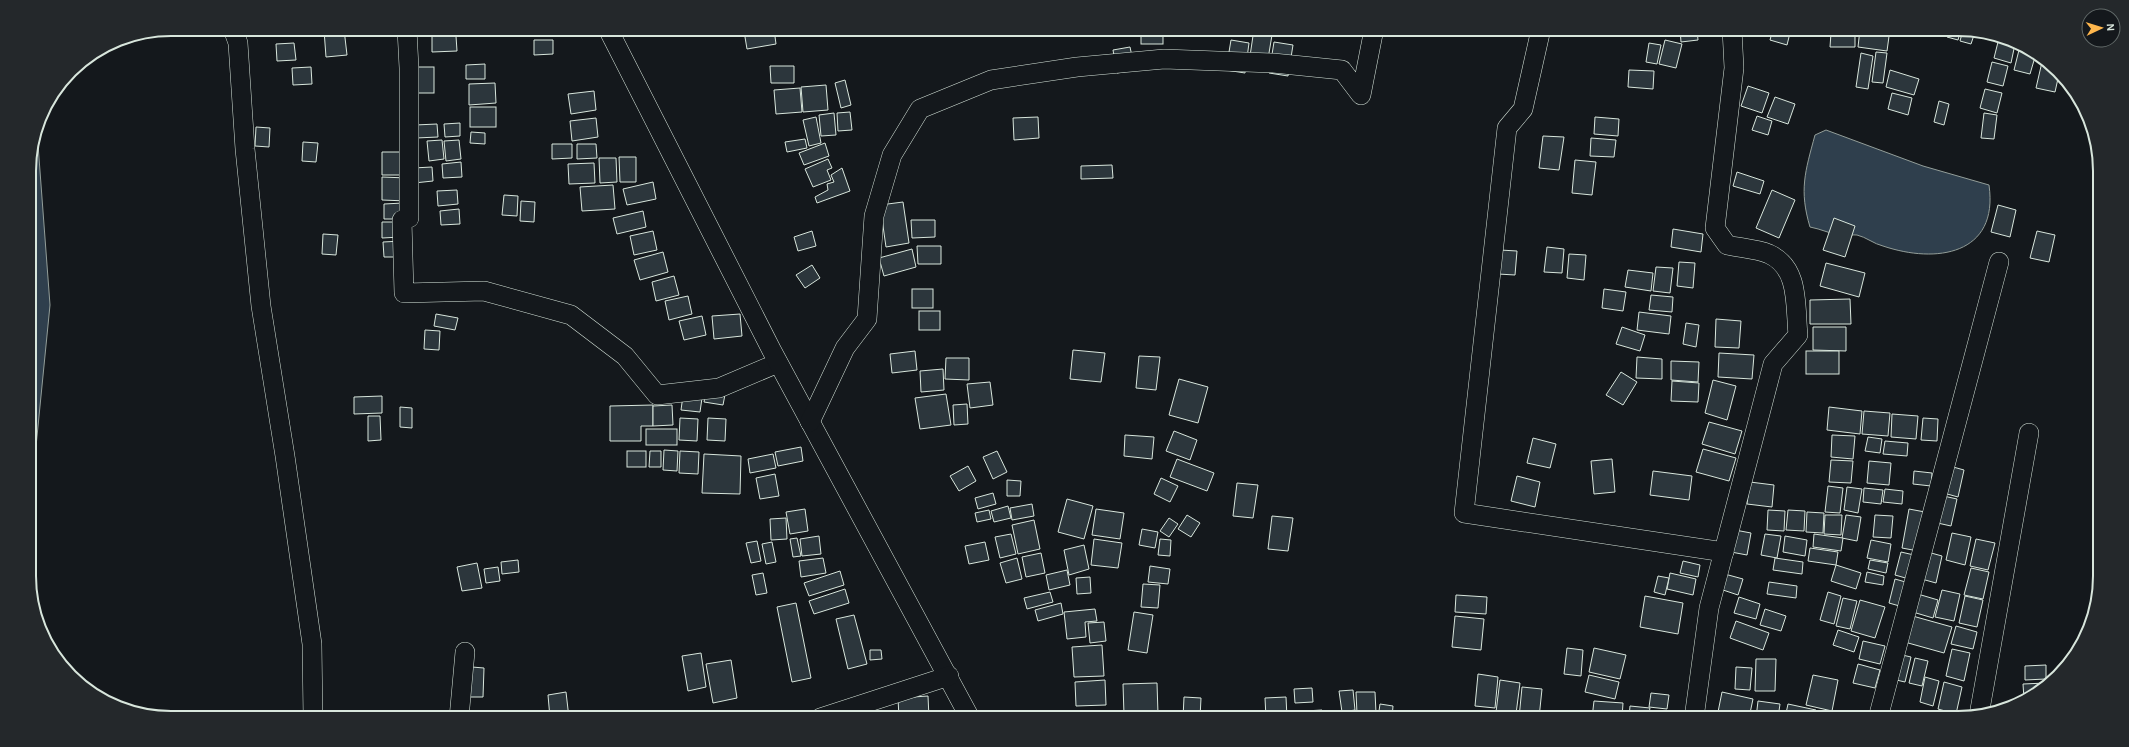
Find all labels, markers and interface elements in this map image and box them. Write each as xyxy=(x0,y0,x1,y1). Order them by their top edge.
north arrow xyxy=(2081,8,2121,48)
text: N xyxy=(2105,23,2116,32)

